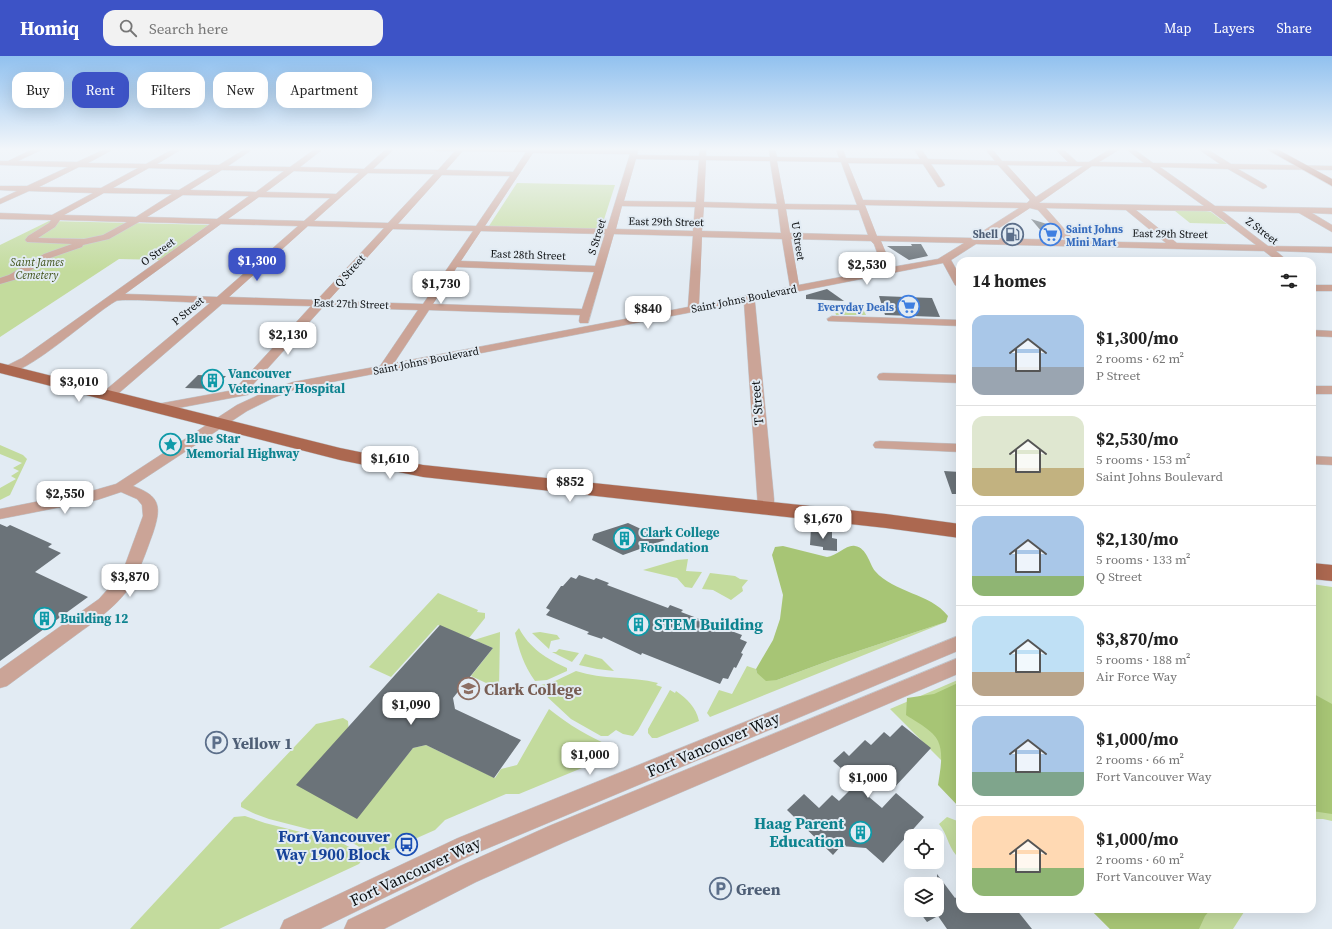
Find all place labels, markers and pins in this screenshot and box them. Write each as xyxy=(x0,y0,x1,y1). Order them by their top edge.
fuel station icon: Shell xyxy=(1000,221,1026,247)
supermarket icon: Saint Johns Mini Mart xyxy=(1038,222,1064,248)
place label: Saint Johns Mini Mart xyxy=(1066,222,1123,250)
place label: Shell xyxy=(973,227,998,242)
pin: $1,300 xyxy=(224,248,290,282)
pin: $2,530 xyxy=(834,252,900,286)
pin: $1,730 xyxy=(408,271,474,305)
supermarket icon: Everyday Deals xyxy=(896,294,922,320)
pin: $840 xyxy=(624,296,672,330)
place label: Everyday Deals xyxy=(818,300,894,315)
pin: $2,130 xyxy=(255,322,321,356)
place label: Vancouver Veterinary Hospital xyxy=(228,365,345,397)
building icon: Vancouver Veterinary Hospital xyxy=(199,367,225,393)
pin: $3,010 xyxy=(46,369,112,403)
place label: Blue Star Memorial Highway xyxy=(186,430,300,462)
place icon: Blue Star Memorial Highway xyxy=(157,432,183,458)
pin: $1,610 xyxy=(357,446,423,480)
pin: $852 xyxy=(546,469,594,503)
pin: $2,550 xyxy=(32,481,98,515)
pin: $1,670 xyxy=(790,506,856,540)
place label: Clark College Foundation xyxy=(640,524,720,556)
building icon: Clark College Foundation xyxy=(612,526,638,552)
pin: $3,870 xyxy=(97,564,163,598)
building icon: Building 12 xyxy=(32,605,58,631)
place label: Building 12 xyxy=(60,610,128,627)
building icon: STEM Building xyxy=(626,611,652,637)
place label: STEM Building xyxy=(654,613,763,635)
school or university icon: Clark College xyxy=(456,676,482,702)
place label: Clark College xyxy=(484,678,582,700)
pin: $1,090 xyxy=(378,692,444,726)
parking icon: Yellow 1 xyxy=(203,730,229,756)
place label: Yellow 1 xyxy=(232,732,293,754)
pin: $1,000 xyxy=(557,742,623,776)
pin: $1,000 xyxy=(835,765,901,799)
place label: Haag Parent Education xyxy=(754,812,844,852)
building icon: Haag Parent Education xyxy=(847,819,873,845)
place label: Fort Vancouver Way 1900 Block xyxy=(275,825,391,865)
bus stop icon: Fort Vancouver Way 1900 Block xyxy=(393,832,419,858)
parking icon: Green xyxy=(708,876,734,902)
place label: Green xyxy=(736,878,781,900)

